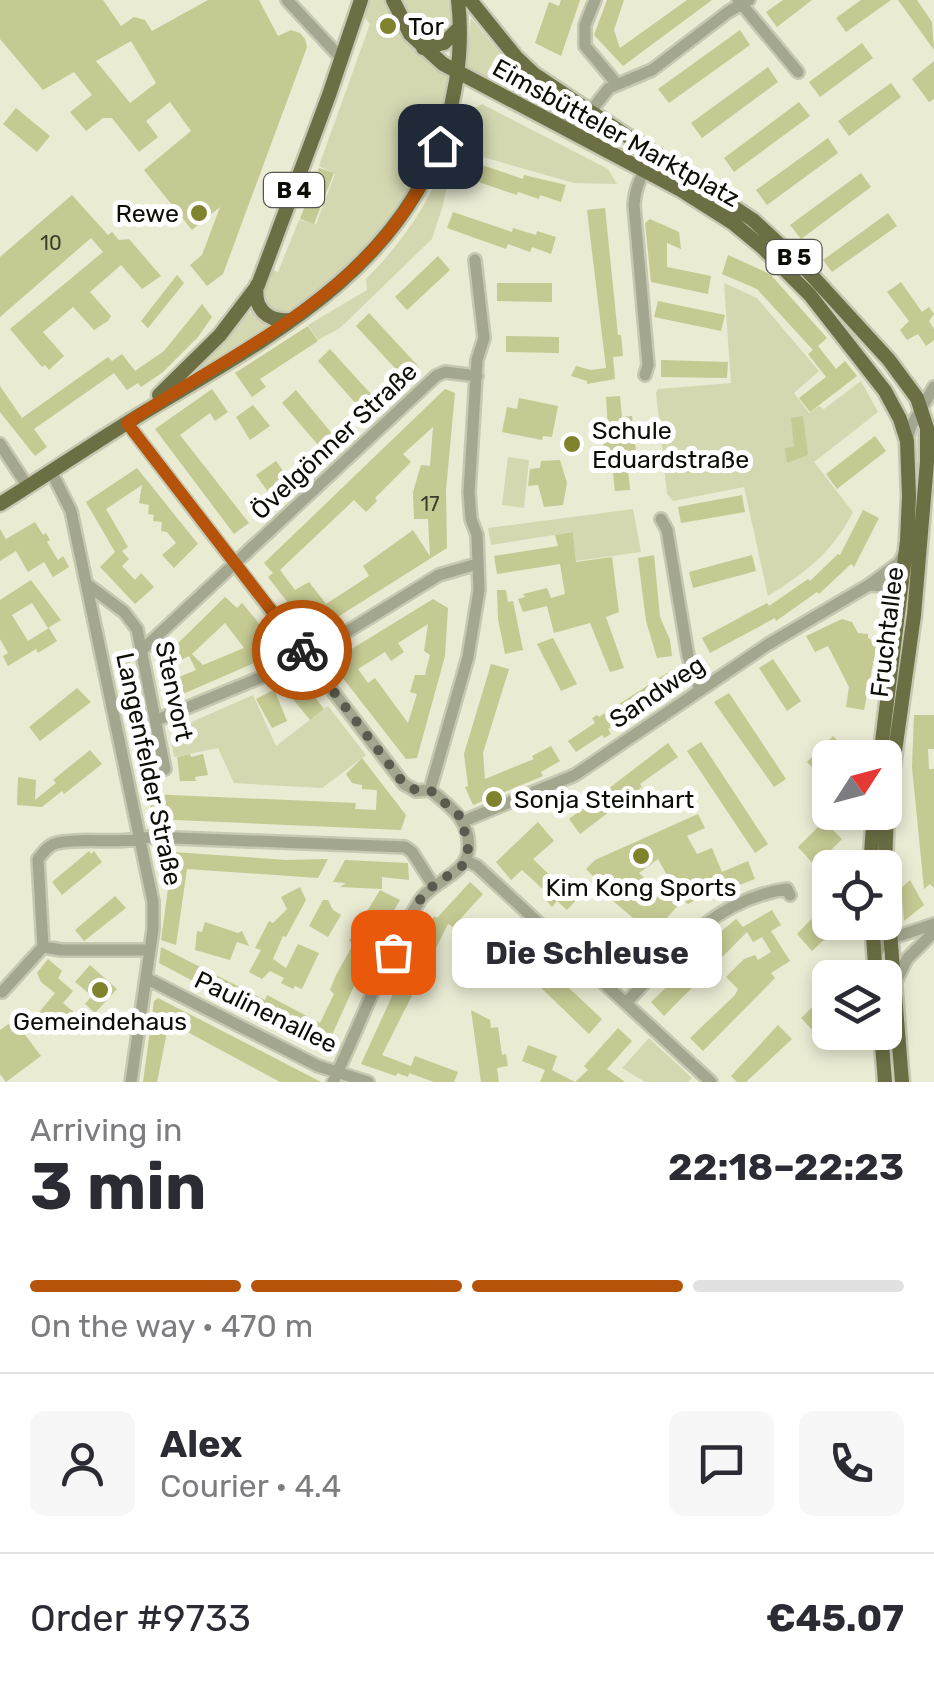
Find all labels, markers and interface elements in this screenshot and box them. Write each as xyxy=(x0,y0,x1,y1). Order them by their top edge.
place label: Tor xyxy=(408,12,444,41)
marker: Tor xyxy=(377,15,399,37)
street label: Eimsbütteler Marktplatz xyxy=(488,53,744,213)
pin xyxy=(398,104,483,189)
icon: home xyxy=(413,119,468,174)
road number: B 4 xyxy=(264,173,324,207)
place label: Rewe xyxy=(115,199,179,228)
marker: Rewe xyxy=(188,202,210,224)
house number: 10 xyxy=(40,231,62,255)
road number: B 5 xyxy=(766,240,822,274)
street label: Övelgönner Straße xyxy=(245,357,423,525)
place label: Schule Eduardstraße xyxy=(592,416,749,474)
marker: Schule Eduardstraße xyxy=(561,433,583,455)
house number: 17 xyxy=(421,492,439,516)
street label: Fruchtallee xyxy=(865,565,909,699)
courier xyxy=(252,600,352,700)
icon: bike xyxy=(275,623,330,678)
street label: Stenvort xyxy=(149,639,199,744)
street label: Langenfelder Straße xyxy=(110,650,188,888)
street label: Sandweg xyxy=(604,650,710,734)
north arrow xyxy=(812,740,902,830)
map controls xyxy=(812,740,902,1050)
place label: Sonja Steinhart xyxy=(514,785,694,814)
marker: Sonja Steinhart xyxy=(483,788,505,810)
marker: Kim Kong Sports xyxy=(630,845,652,867)
button: locate xyxy=(812,850,902,940)
place label: Kim Kong Sports xyxy=(545,873,737,902)
pin xyxy=(351,910,436,995)
callout: Die Schleuse xyxy=(453,917,723,987)
icon: bag xyxy=(366,925,421,980)
text: Die Schleuse xyxy=(485,934,689,972)
button: layers xyxy=(812,960,902,1050)
street label: Paulinenallee xyxy=(190,965,342,1059)
marker: Gemeindehaus xyxy=(89,979,111,1001)
place label: Gemeindehaus xyxy=(13,1007,187,1036)
text: Arriving in xyxy=(30,1111,182,1149)
text: 22:18–22:23 xyxy=(668,1144,904,1190)
text: 3 min xyxy=(30,1148,207,1225)
text: On the way · 470 m xyxy=(30,1307,313,1345)
button: person xyxy=(30,1411,135,1516)
button: chat xyxy=(669,1411,774,1516)
button: phone xyxy=(799,1411,904,1516)
text: Alex xyxy=(160,1421,242,1467)
text: Courier · 4.4 xyxy=(160,1467,341,1505)
text: Order #9733 xyxy=(30,1595,251,1641)
text: €45.07 xyxy=(766,1595,904,1641)

